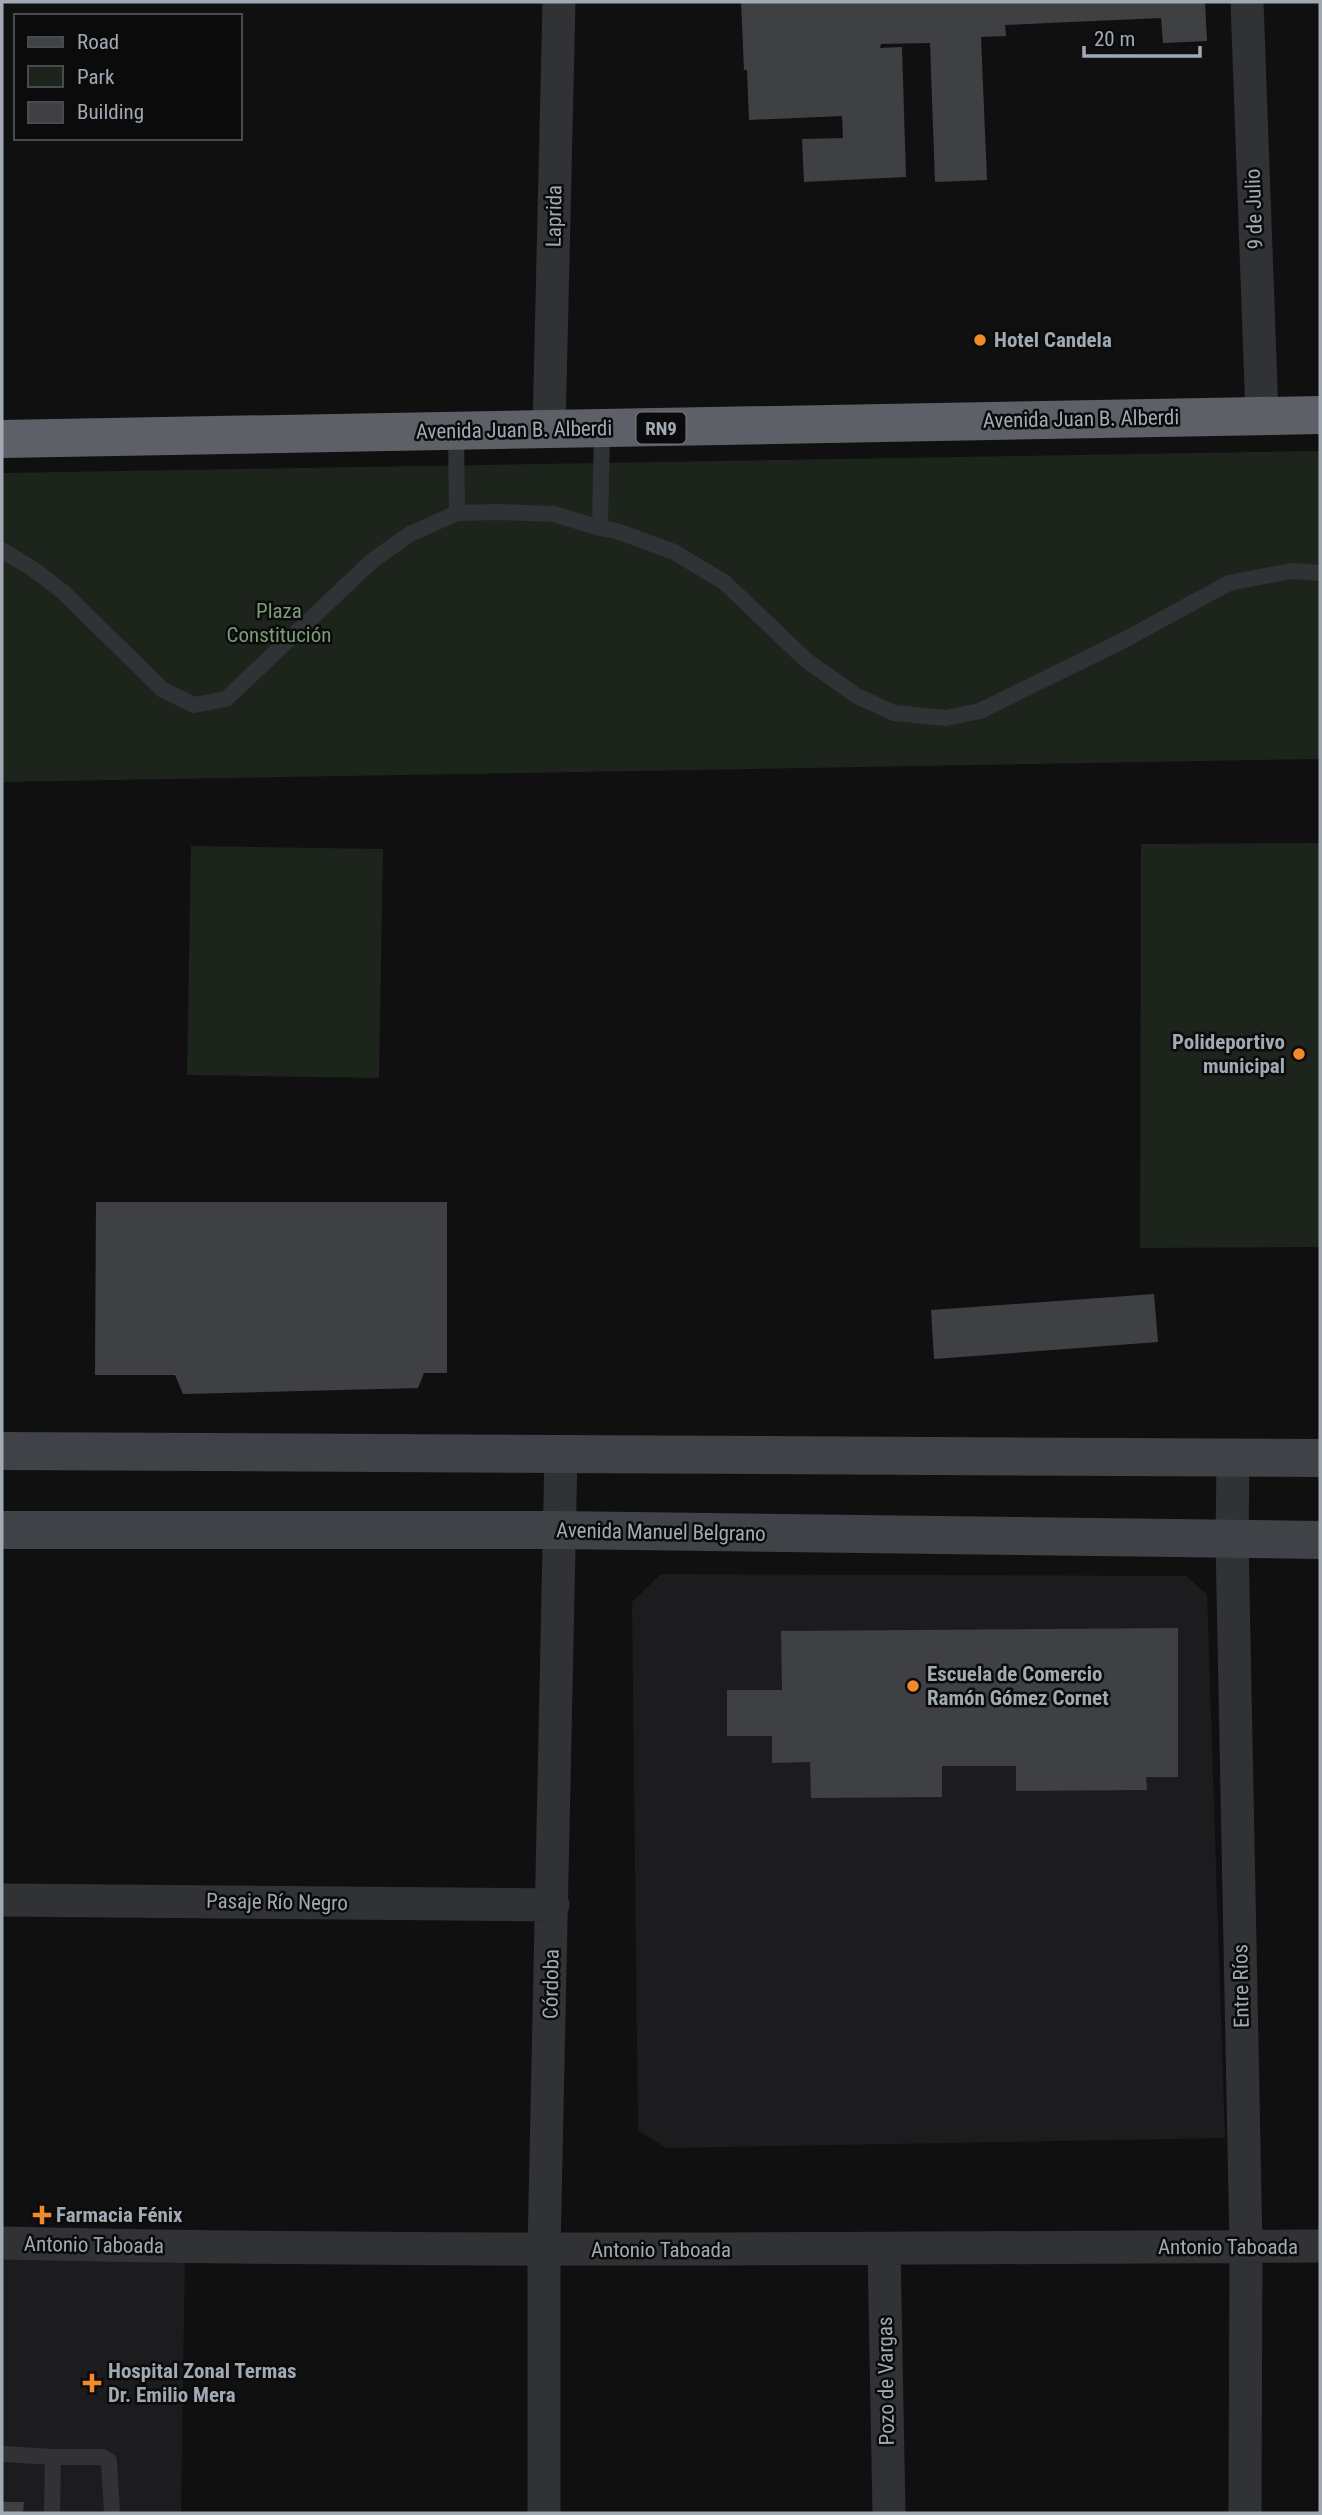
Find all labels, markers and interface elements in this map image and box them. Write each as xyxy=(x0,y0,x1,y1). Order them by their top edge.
legend xyxy=(14,14,242,140)
scale bar xyxy=(1084,14,1200,58)
text: 20 m xyxy=(1094,27,1135,51)
text: Road xyxy=(77,30,119,54)
text: Park xyxy=(77,65,115,89)
text: Building xyxy=(77,100,144,124)
street label: 9 de Julio xyxy=(1241,168,1267,250)
street label: Laprida xyxy=(541,185,567,247)
place label: Hotel Candela xyxy=(994,328,1112,352)
marker: Hotel Candela xyxy=(972,332,988,348)
street label: Avenida Juan B. Alberdi xyxy=(983,405,1179,433)
road number: RN9 xyxy=(636,412,686,444)
street label: Avenida Juan B. Alberdi xyxy=(416,416,612,444)
park label: Plaza Constitución xyxy=(227,599,331,647)
place label: Polideportivo municipal xyxy=(1172,1030,1285,1078)
marker: Polideportivo municipal xyxy=(1291,1046,1307,1062)
street label: Avenida Manuel Belgrano xyxy=(556,1518,766,1546)
place label: Escuela de Comercio Ramón Gómez Cornet xyxy=(927,1662,1109,1710)
marker: Escuela de Comercio Ramón Gómez Cornet xyxy=(905,1678,921,1694)
street label: Pasaje Río Negro xyxy=(206,1889,348,1915)
street label: Entre Ríos xyxy=(1228,1944,1254,2028)
street label: Córdoba xyxy=(538,1949,564,2019)
place label: Farmacia Fénix xyxy=(56,2203,183,2227)
marker: Farmacia Fénix xyxy=(34,2207,50,2223)
street label: Antonio Taboada xyxy=(24,2232,164,2258)
street label: Antonio Taboada xyxy=(1158,2235,1298,2259)
street label: Antonio Taboada xyxy=(591,2238,731,2262)
street label: Pozo de Vargas xyxy=(873,2316,899,2446)
place label: Hospital Zonal Termas Dr. Emilio Mera xyxy=(108,2359,297,2407)
marker: Hospital Zonal Termas Dr. Emilio Mera xyxy=(82,2373,102,2393)

